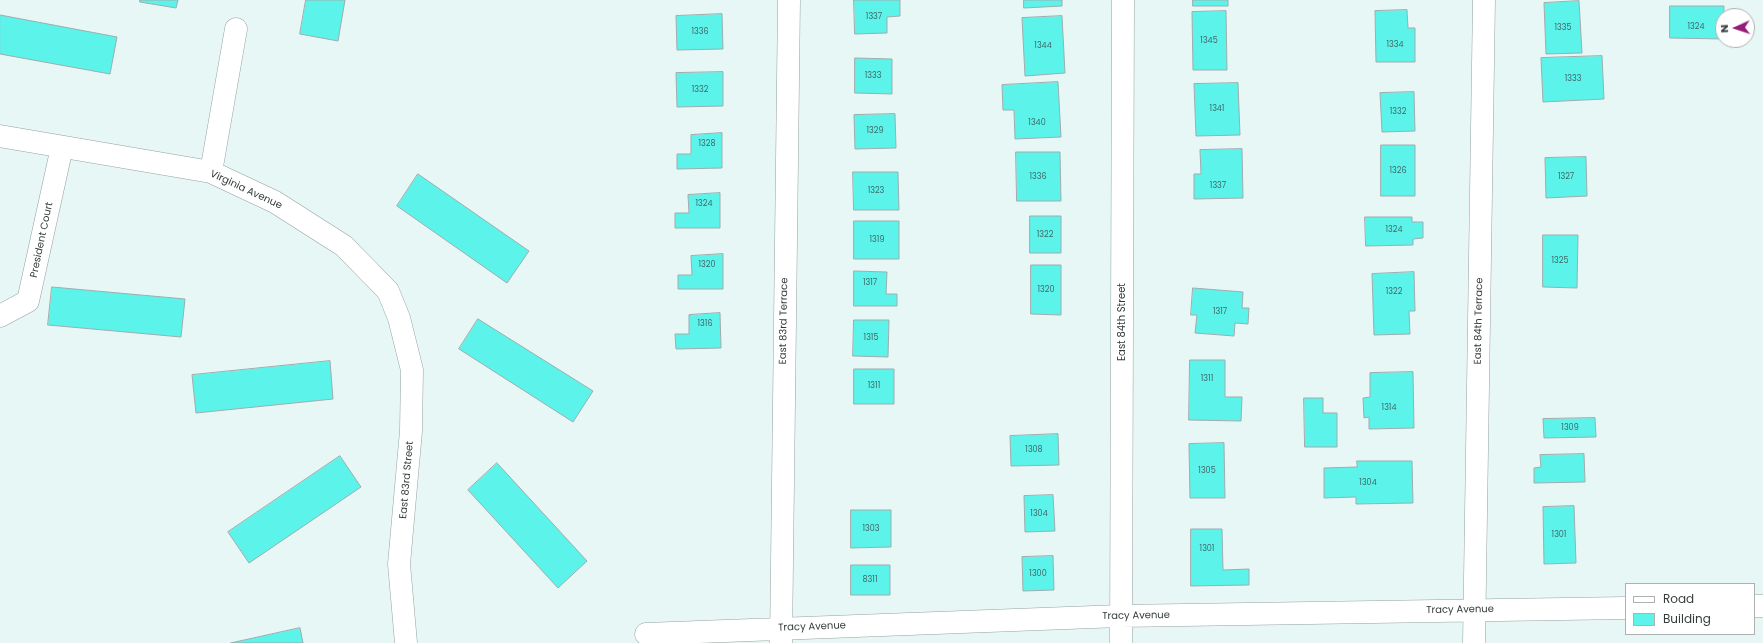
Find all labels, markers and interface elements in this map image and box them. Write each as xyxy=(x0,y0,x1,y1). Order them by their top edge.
north arrow xyxy=(1715,8,1755,48)
house number: 1337 xyxy=(866,12,882,22)
house number: 1324 xyxy=(1688,22,1704,32)
house number: 1335 xyxy=(1554,23,1572,33)
text: N xyxy=(1716,24,1732,33)
house number: 1336 xyxy=(691,27,709,37)
house number: 1345 xyxy=(1200,36,1218,46)
house number: 1334 xyxy=(1386,40,1404,50)
house number: 1344 xyxy=(1034,41,1052,51)
house number: 1333 xyxy=(865,71,881,81)
house number: 1333 xyxy=(1565,74,1581,84)
house number: 1332 xyxy=(692,85,708,95)
house number: 1341 xyxy=(1210,104,1224,114)
house number: 1332 xyxy=(1390,107,1406,117)
house number: 1340 xyxy=(1028,118,1046,128)
house number: 1329 xyxy=(867,126,883,136)
house number: 1328 xyxy=(699,139,715,149)
house number: 1326 xyxy=(1390,166,1406,176)
street label: Virginia Avenue xyxy=(208,168,284,212)
house number: 1336 xyxy=(1029,172,1047,182)
house number: 1327 xyxy=(1558,172,1574,182)
house number: 1337 xyxy=(1210,181,1226,191)
house number: 1323 xyxy=(868,186,884,196)
house number: 1324 xyxy=(696,199,712,209)
street label: President Court xyxy=(28,201,56,279)
house number: 1324 xyxy=(1386,225,1402,235)
house number: 1322 xyxy=(1037,230,1053,240)
house number: 1319 xyxy=(870,235,884,245)
house number: 1325 xyxy=(1552,256,1568,266)
house number: 1320 xyxy=(699,260,715,270)
street label: East 83rd Terrace xyxy=(777,277,791,365)
street label: East 84th Terrace xyxy=(1472,277,1486,365)
house number: 1317 xyxy=(863,278,877,288)
street label: East 84th Street xyxy=(1116,283,1128,361)
house number: 1320 xyxy=(1038,285,1054,295)
house number: 1322 xyxy=(1386,287,1402,297)
house number: 1317 xyxy=(1213,307,1227,317)
house number: 1316 xyxy=(698,319,712,329)
house number: 1315 xyxy=(864,333,878,343)
house number: 1311 xyxy=(1201,374,1213,384)
house number: 1311 xyxy=(868,381,880,391)
house number: 1314 xyxy=(1382,403,1396,413)
house number: 1309 xyxy=(1561,423,1579,433)
street label: East 83rd Street xyxy=(398,441,416,519)
house number: 1308 xyxy=(1025,445,1043,455)
house number: 1305 xyxy=(1198,466,1216,476)
house number: 1304 xyxy=(1359,478,1377,488)
house number: 1304 xyxy=(1030,509,1048,519)
house number: 1303 xyxy=(862,524,880,534)
house number: 1301 xyxy=(1552,530,1566,540)
house number: 1301 xyxy=(1200,544,1214,554)
house number: 1300 xyxy=(1029,569,1047,579)
house number: 8311 xyxy=(863,575,877,585)
legend xyxy=(1625,583,1755,635)
text: Road xyxy=(1663,590,1694,607)
street label: Tracy Avenue xyxy=(1426,603,1494,617)
street label: Tracy Avenue xyxy=(1102,609,1170,623)
text: Building xyxy=(1663,610,1711,627)
street label: Tracy Avenue xyxy=(778,620,846,634)

